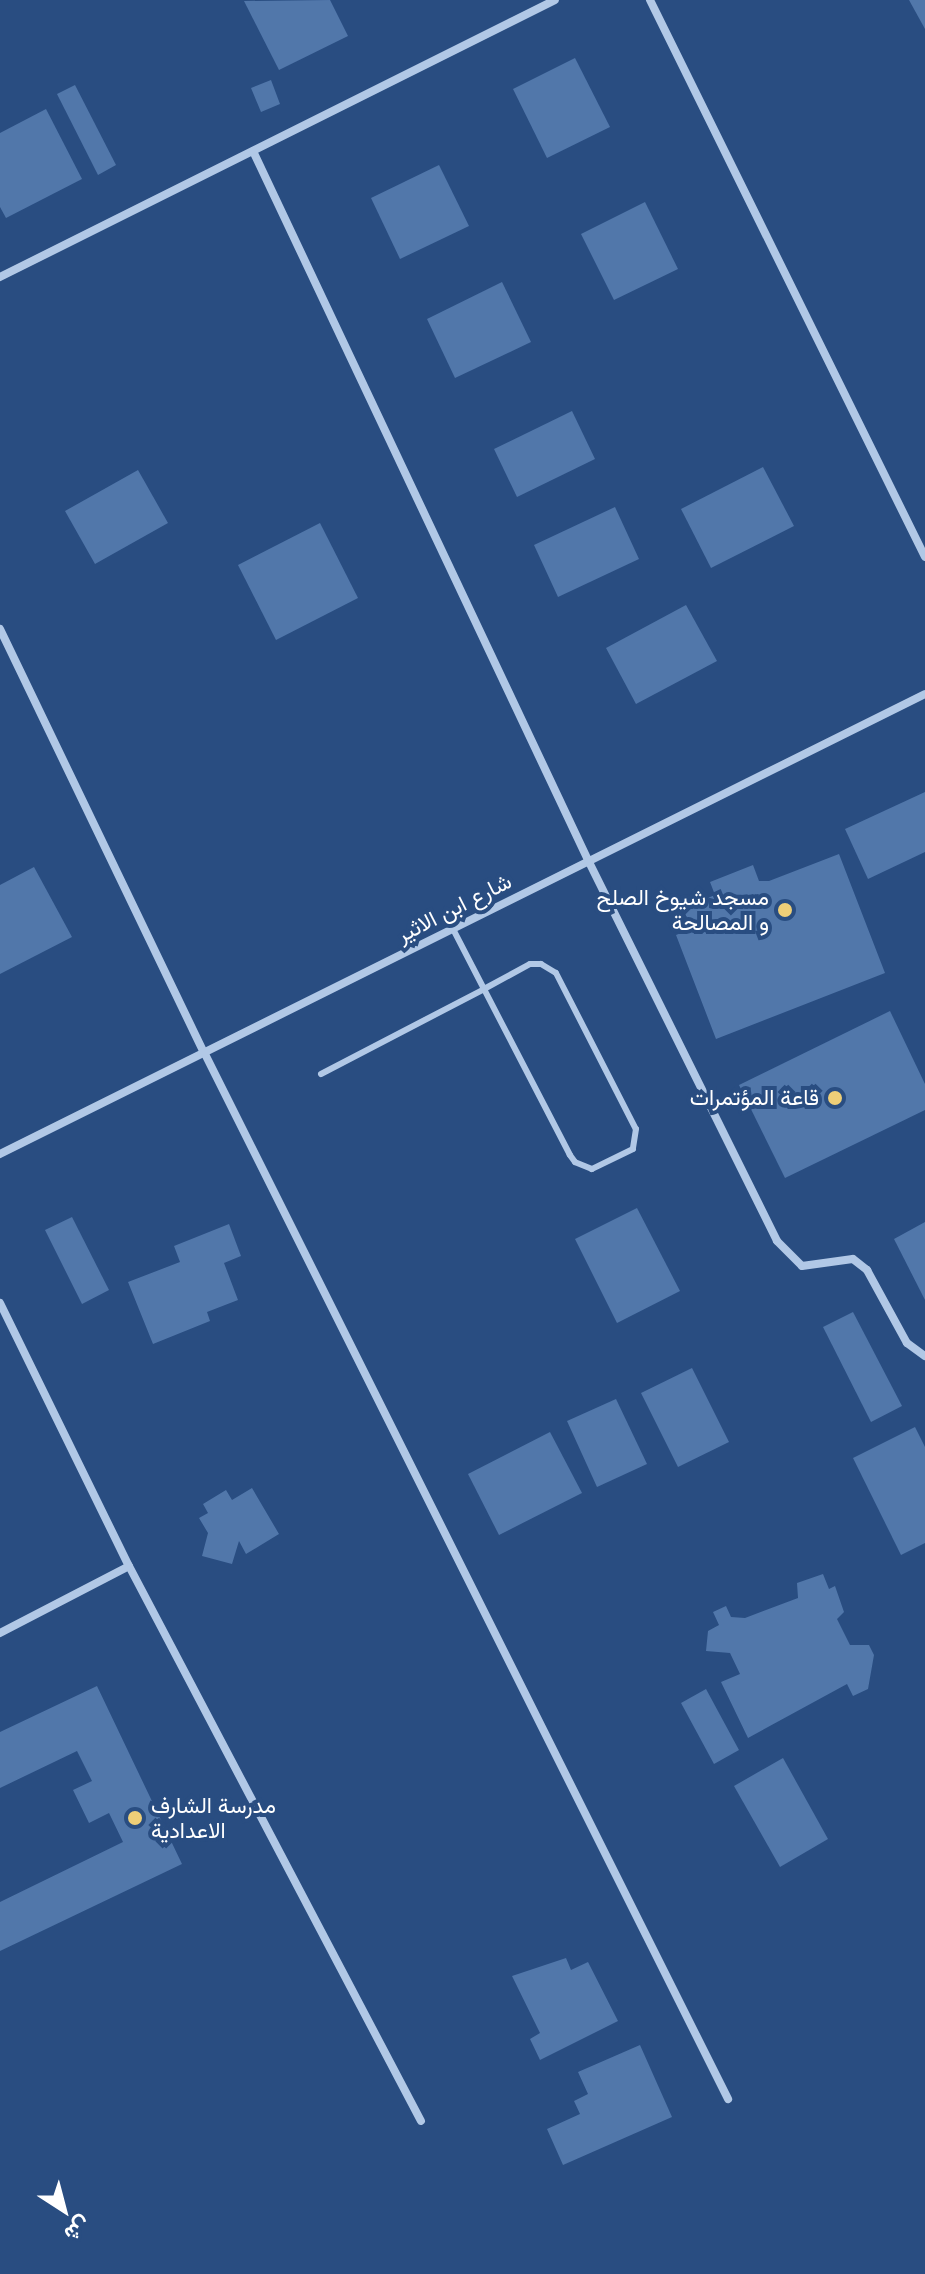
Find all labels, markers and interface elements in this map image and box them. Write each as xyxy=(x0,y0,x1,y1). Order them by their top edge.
street label: شارع ابن الاثير xyxy=(392,868,516,948)
place label: مسجد شيوخ الصلح و المصالحة xyxy=(596,884,769,936)
marker: مسجد شيوخ الصلح و المصالحة xyxy=(776,901,794,919)
place label: قاعة المؤتمرات xyxy=(690,1085,819,1111)
marker: قاعة المؤتمرات xyxy=(826,1089,844,1107)
place label: مدرسة الشارف الاعدادية xyxy=(151,1792,276,1844)
marker: مدرسة الشارف الاعدادية xyxy=(126,1809,144,1827)
north arrow xyxy=(24,2170,104,2250)
text: ش xyxy=(59,2210,97,2249)

